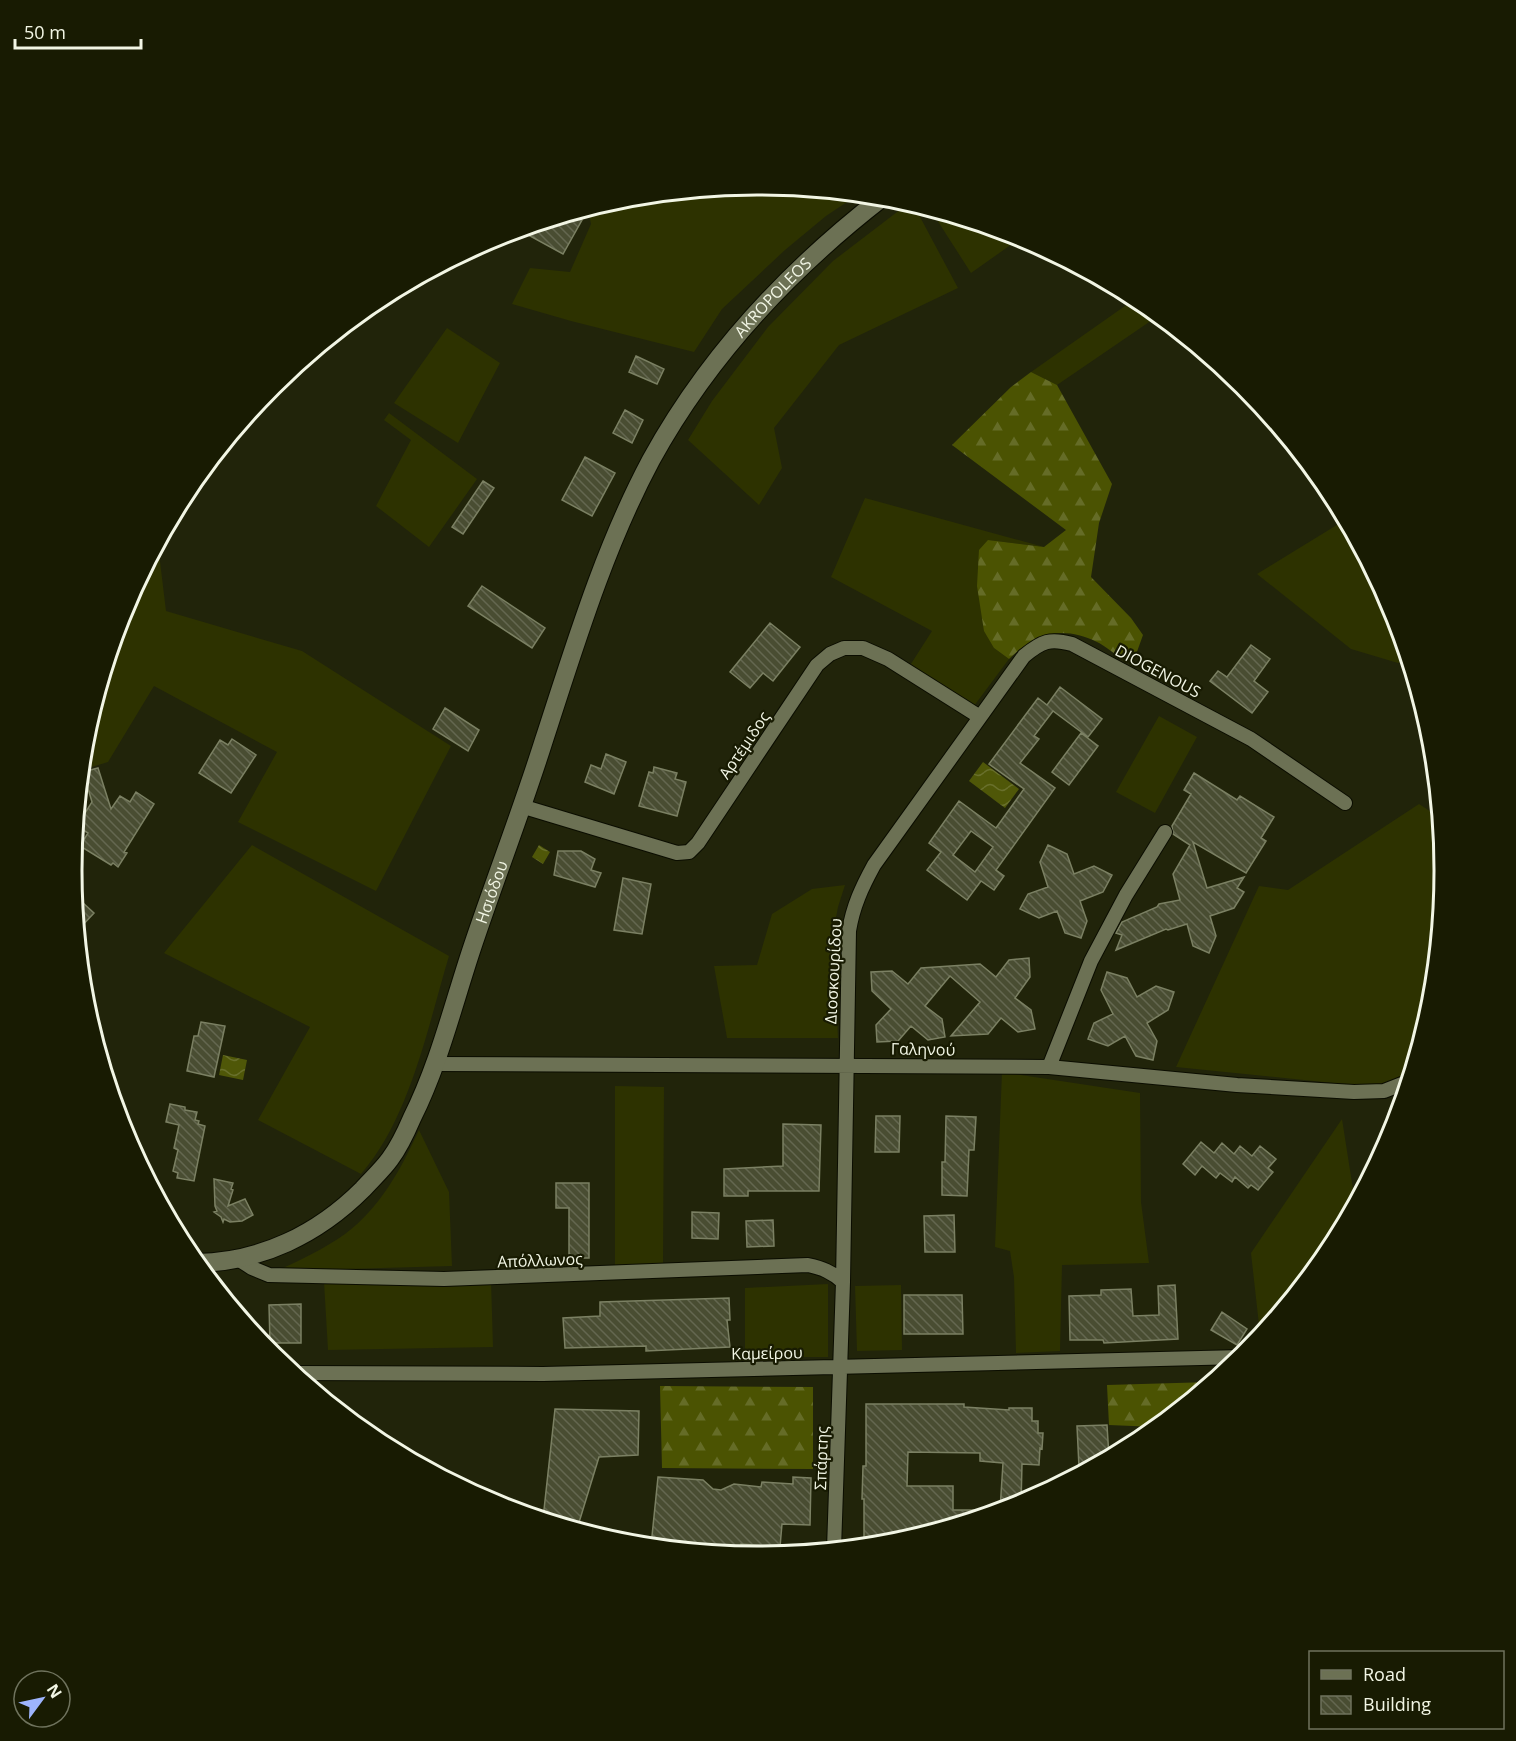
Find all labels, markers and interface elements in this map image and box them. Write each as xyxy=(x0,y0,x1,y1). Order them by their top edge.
scale bar xyxy=(15,12,141,50)
text: 50 m xyxy=(24,20,66,44)
street label: AKROPOLEOS xyxy=(729,252,816,342)
street label: DIOGENOUS xyxy=(1111,639,1205,703)
street label: Αρτέμιδος xyxy=(713,707,775,783)
street label: Ησιόδου xyxy=(470,857,513,927)
street label: Διοσκουρίδου xyxy=(819,918,847,1024)
street label: Γαληνού xyxy=(891,1037,955,1061)
street label: Απόλλωνος xyxy=(497,1248,583,1272)
street label: Καμείρου xyxy=(731,1341,803,1365)
street label: Σπάρτης xyxy=(809,1425,833,1490)
legend xyxy=(1309,1651,1504,1729)
text: Road xyxy=(1363,1662,1406,1686)
north arrow xyxy=(12,1669,72,1729)
text: N xyxy=(42,1679,67,1702)
text: Building xyxy=(1363,1692,1431,1716)

